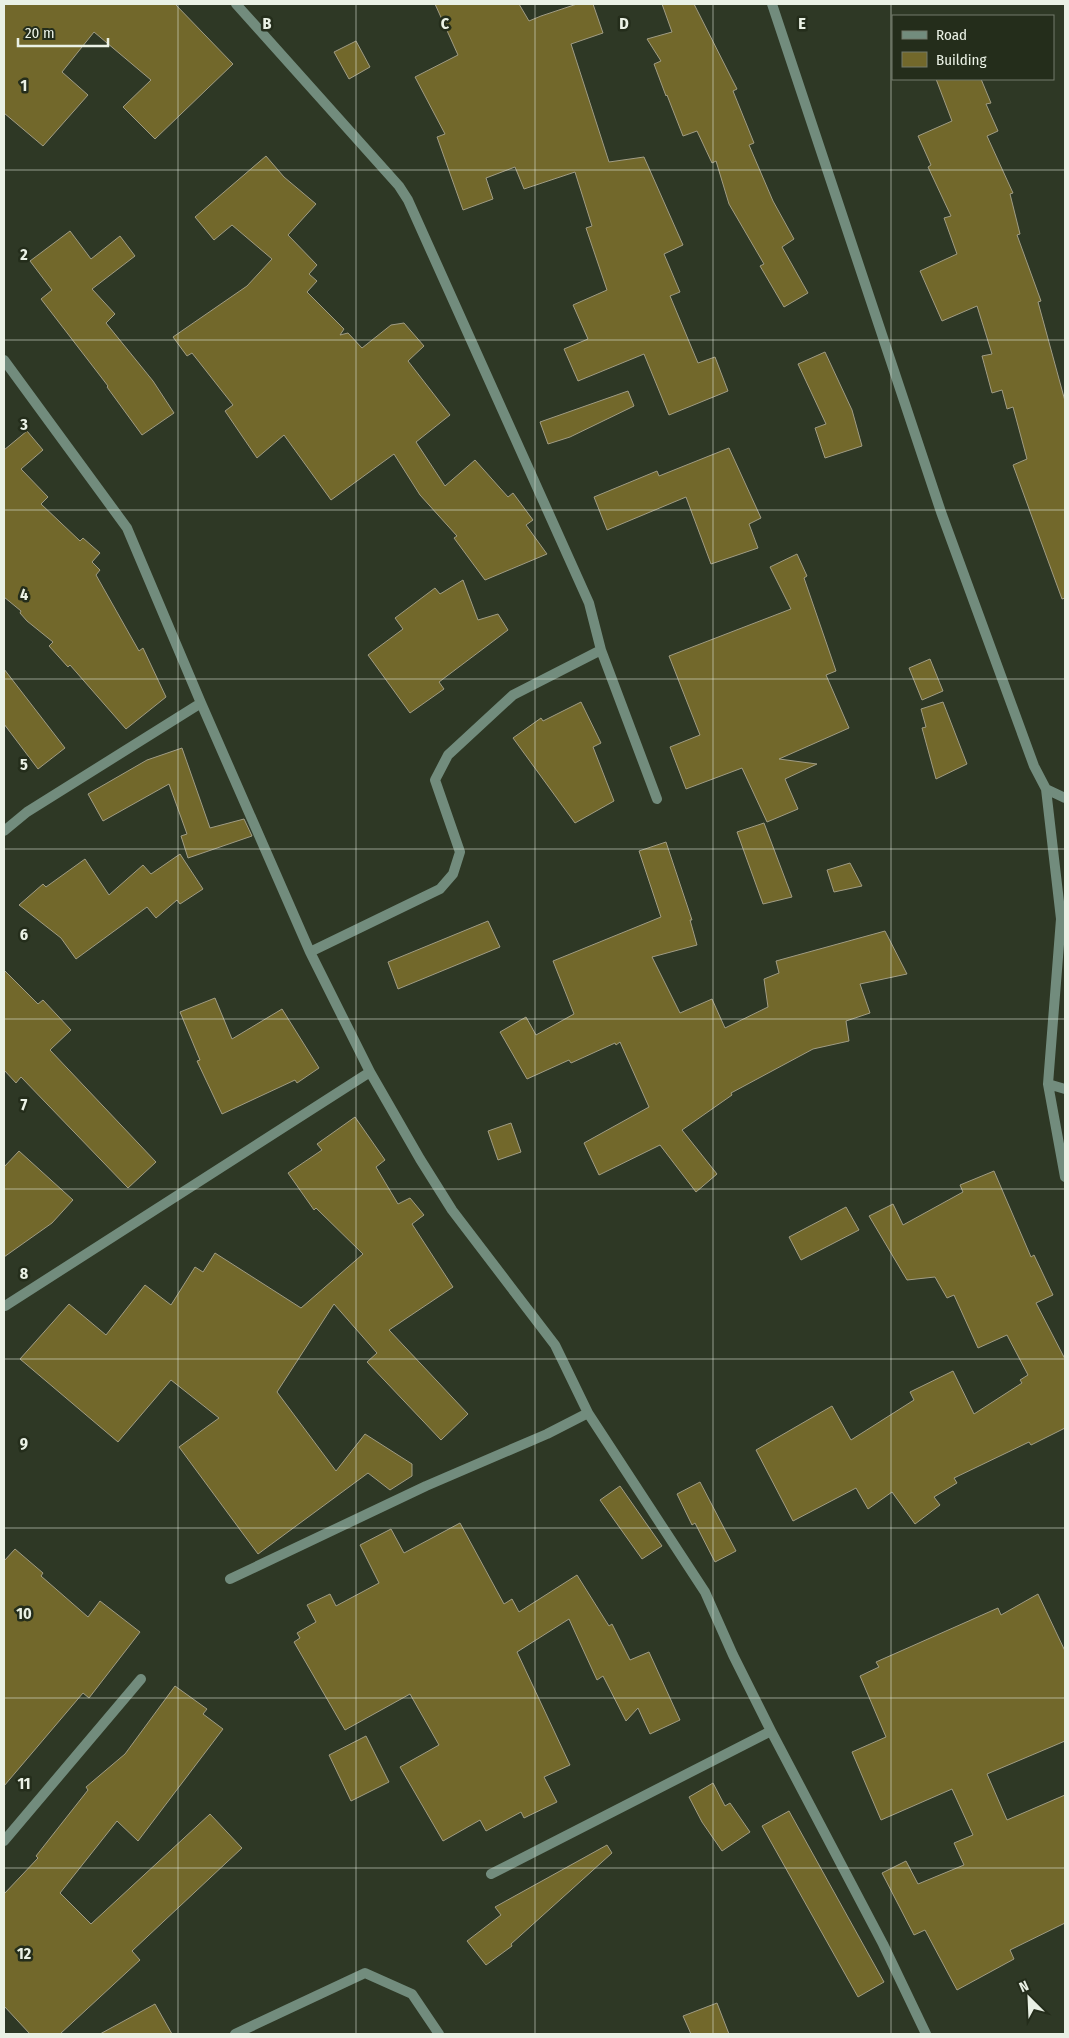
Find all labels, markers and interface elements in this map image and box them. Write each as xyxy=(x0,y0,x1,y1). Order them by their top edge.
text: B xyxy=(263,14,272,33)
text: C xyxy=(441,14,450,33)
text: D xyxy=(619,14,629,33)
text: E xyxy=(798,14,806,33)
scale bar xyxy=(18,15,108,47)
legend xyxy=(892,15,1054,80)
text: 20 m xyxy=(25,24,55,42)
text: Road xyxy=(936,26,967,44)
text: Building xyxy=(936,51,987,69)
text: 1 xyxy=(21,76,27,95)
text: 2 xyxy=(19,245,28,264)
text: 3 xyxy=(19,415,28,434)
text: 4 xyxy=(20,585,28,604)
text: 5 xyxy=(20,755,28,774)
text: 6 xyxy=(20,925,28,944)
text: 7 xyxy=(21,1095,28,1114)
text: 8 xyxy=(20,1264,29,1283)
text: 9 xyxy=(20,1434,28,1453)
text: 10 xyxy=(16,1604,32,1623)
text: 11 xyxy=(17,1774,31,1793)
text: 12 xyxy=(17,1944,32,1963)
north arrow xyxy=(1004,1973,1054,2023)
text: N xyxy=(1017,1977,1031,1996)

